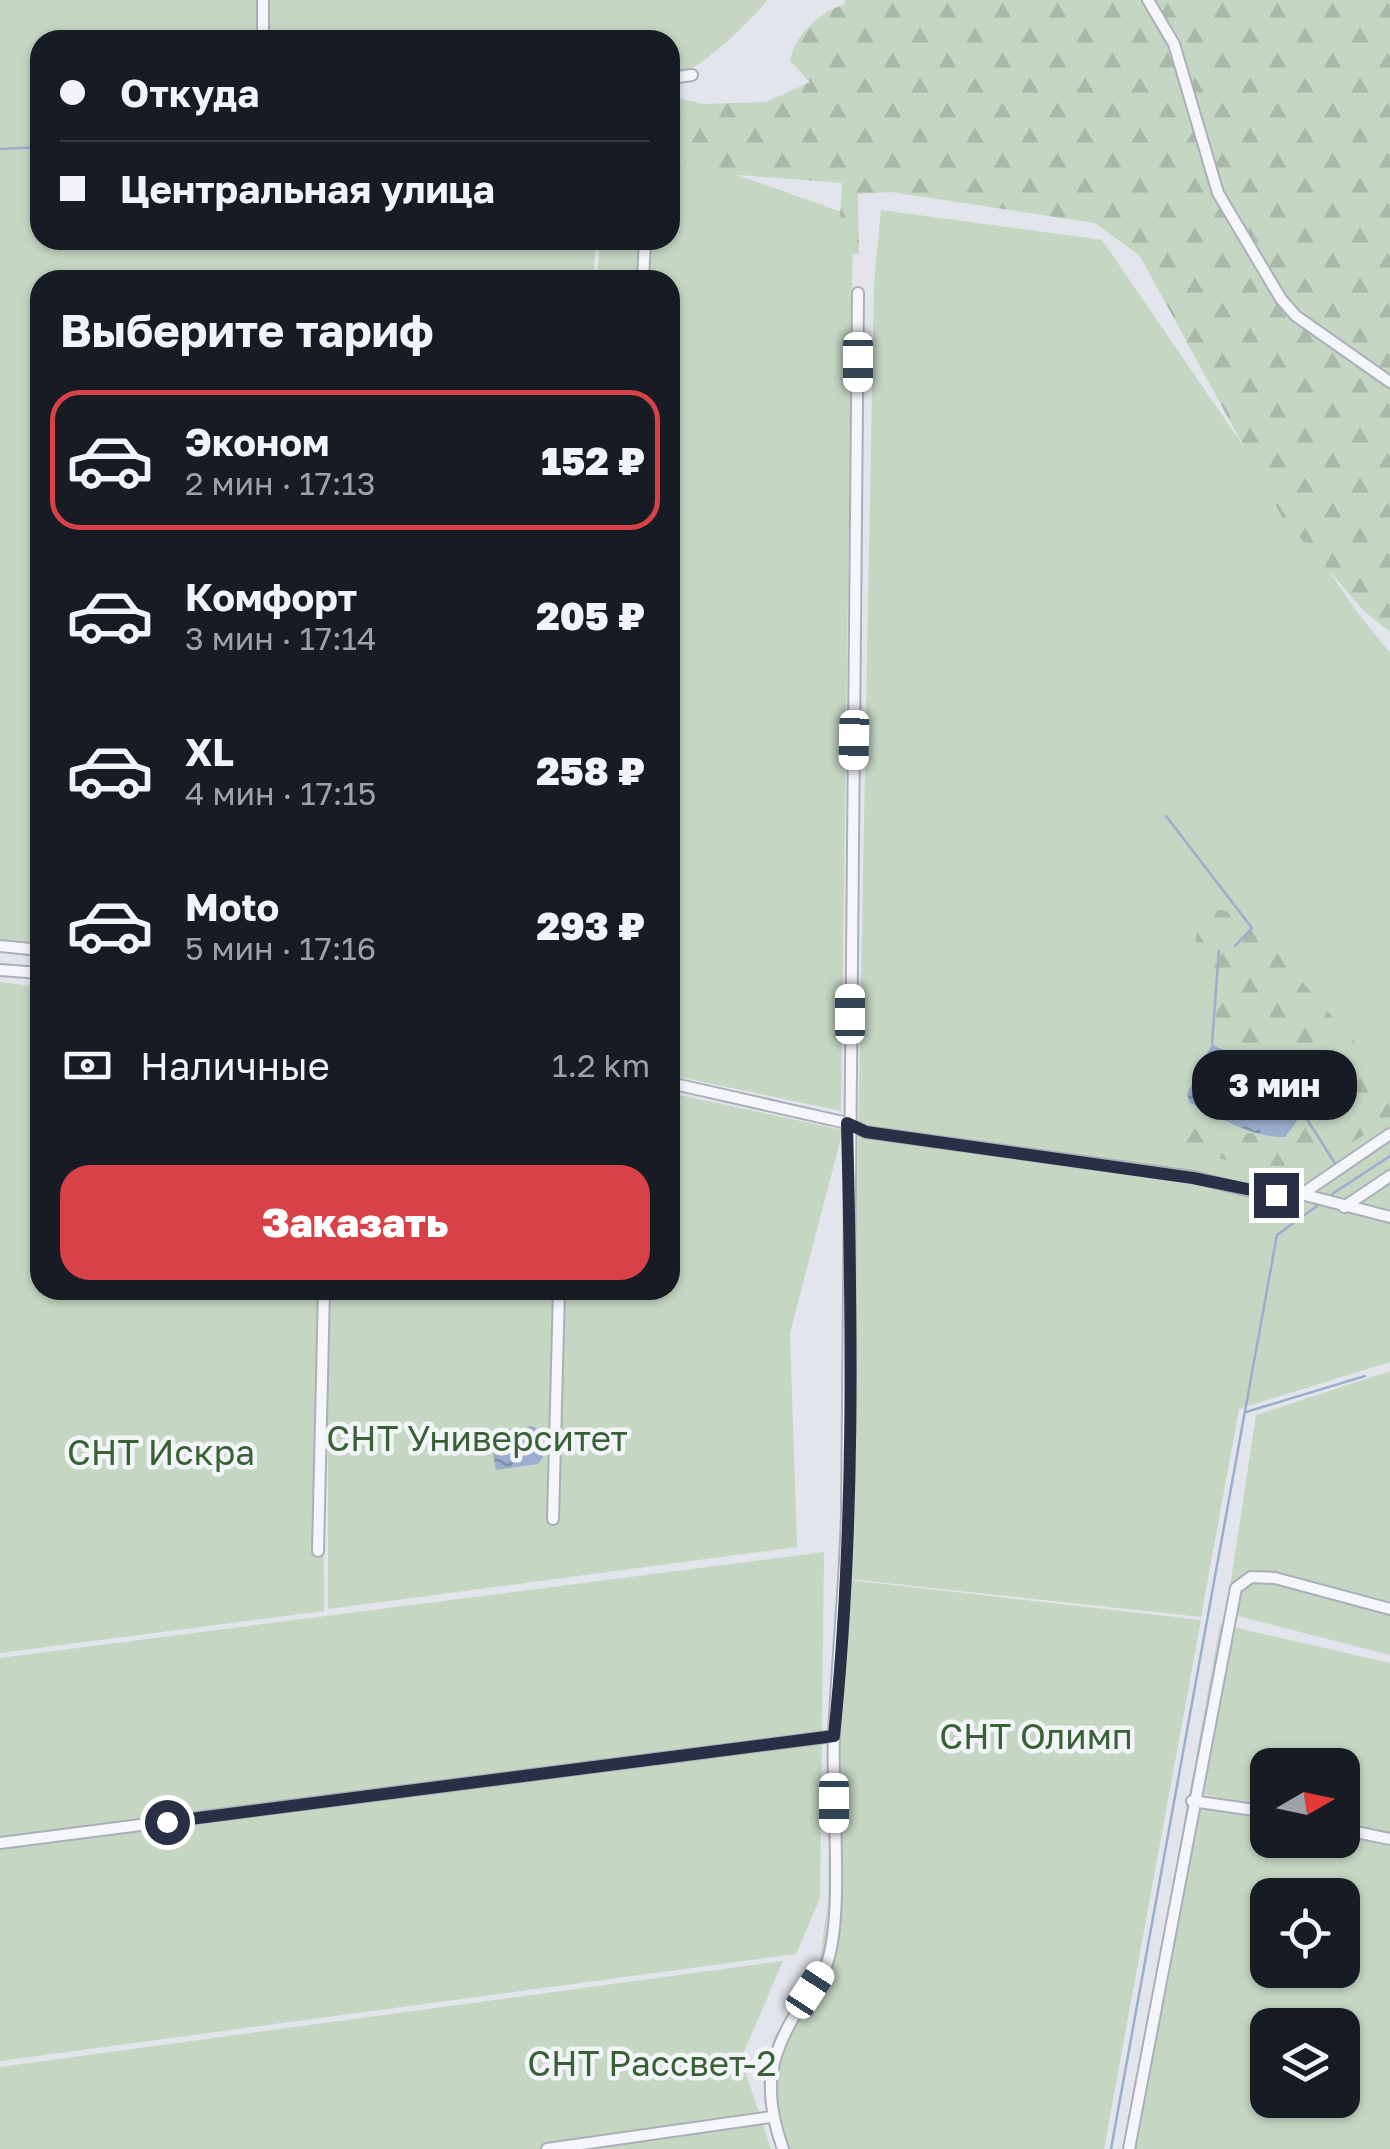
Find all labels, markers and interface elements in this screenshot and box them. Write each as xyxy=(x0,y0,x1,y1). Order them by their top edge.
text: Откуда xyxy=(120,70,259,115)
text: Центральная улица xyxy=(120,166,495,211)
text: Выберите тариф xyxy=(60,303,434,357)
car xyxy=(843,332,873,392)
icon: car xyxy=(65,415,155,505)
text: Эконом xyxy=(185,419,329,464)
text: 152 ₽ xyxy=(541,438,645,483)
text: 2 мин · 17:13 xyxy=(185,464,376,502)
icon: car xyxy=(65,570,155,660)
text: Комфорт xyxy=(185,574,357,619)
text: 205 ₽ xyxy=(536,593,645,638)
text: 3 мин · 17:14 xyxy=(185,619,377,657)
car xyxy=(838,710,870,770)
icon: car xyxy=(65,725,155,815)
text: XL xyxy=(185,729,234,774)
text: 258 ₽ xyxy=(536,748,645,793)
text: 4 мин · 17:15 xyxy=(185,774,376,812)
icon: car xyxy=(65,880,155,970)
text: Moto xyxy=(185,884,279,929)
text: 293 ₽ xyxy=(537,903,645,948)
text: 5 мин · 17:16 xyxy=(185,929,376,967)
car xyxy=(835,984,865,1044)
icon: cash xyxy=(60,1038,115,1093)
text: Наличные xyxy=(140,1043,330,1088)
text: 1.2 km xyxy=(552,1046,650,1084)
callout: 3 мин xyxy=(1194,1050,1358,1120)
text: 3 мин xyxy=(1229,1066,1320,1104)
button: Заказать xyxy=(60,1165,650,1280)
route end xyxy=(1254,1173,1299,1218)
park label: СНТ Университет xyxy=(326,1417,628,1459)
park label: СНТ Искра xyxy=(67,1431,255,1473)
park label: СНТ Олимп xyxy=(939,1715,1133,1757)
north arrow xyxy=(1250,1748,1360,1858)
map controls xyxy=(1250,1748,1360,2118)
car xyxy=(819,1773,849,1833)
route start xyxy=(145,1800,190,1845)
button: locate xyxy=(1250,1878,1360,1988)
car xyxy=(781,1957,839,2023)
button: layers xyxy=(1250,2008,1360,2118)
park label: СНТ Рассвет-2 xyxy=(527,2042,777,2084)

